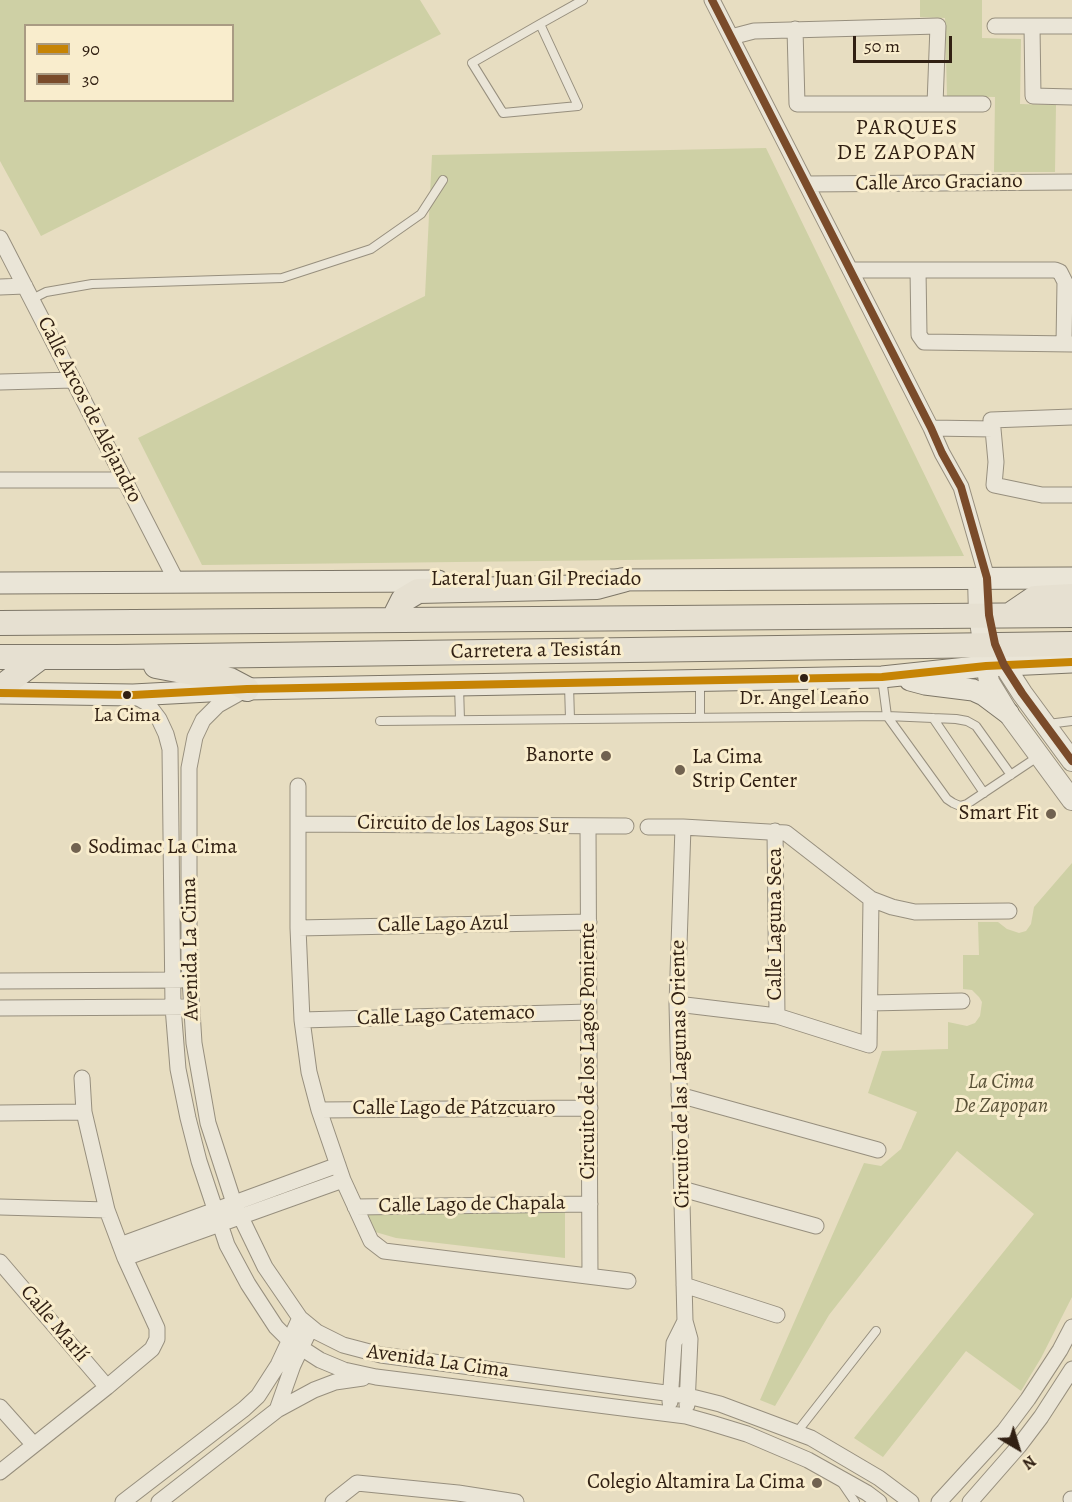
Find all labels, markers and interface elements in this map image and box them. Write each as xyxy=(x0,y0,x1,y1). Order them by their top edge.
legend xyxy=(24,24,234,102)
scale bar xyxy=(856,24,955,62)
text: 50 m xyxy=(864,34,900,58)
text: 90 xyxy=(82,37,100,61)
text: 30 xyxy=(82,67,99,91)
district label: PARQUES DE ZAPOPAN xyxy=(837,116,977,168)
street label: Calle Arco Graciano xyxy=(855,169,1023,197)
street label: Calle Arcos de Alejandro xyxy=(31,313,147,507)
street label: Lateral Juan Gil Preciado xyxy=(431,567,641,593)
street label: Carretera a Tesistán xyxy=(450,637,622,665)
marker: Dr. Angel Leaño xyxy=(798,672,810,684)
place label: Dr. Angel Leaño xyxy=(739,687,869,711)
marker: La Cima xyxy=(121,689,133,701)
place label: La Cima xyxy=(93,704,161,728)
place label: Banorte xyxy=(525,743,594,769)
place label: La Cima Strip Center xyxy=(692,745,797,795)
marker: Banorte xyxy=(599,749,613,763)
marker: La Cima Strip Center xyxy=(673,763,687,777)
place label: Smart Fit xyxy=(959,801,1039,827)
marker: Smart Fit xyxy=(1044,807,1058,821)
street label: Circuito de los Lagos Sur xyxy=(357,811,569,839)
place label: Sodimac La Cima xyxy=(88,835,237,861)
marker: Sodimac La Cima xyxy=(69,841,83,855)
street label: Calle Laguna Seca xyxy=(763,847,789,1001)
street label: Avenida La Cima xyxy=(177,877,205,1021)
street label: Calle Lago Azul xyxy=(377,911,509,939)
street label: Circuito de los Lagos Poniente xyxy=(576,922,602,1180)
street label: Circuito de las Lagunas Oriente xyxy=(666,940,696,1208)
street label: Calle Lago Catemaco xyxy=(357,1000,535,1032)
park label: La Cima De Zapopan xyxy=(954,1070,1048,1120)
street label: Calle Lago de Pátzcuaro xyxy=(352,1096,556,1122)
street label: Calle Lago de Chapala xyxy=(378,1191,566,1219)
street label: Calle Marlí xyxy=(14,1280,94,1368)
street label: Avenida La Cima xyxy=(365,1340,511,1384)
north arrow xyxy=(988,1418,1048,1478)
text: N xyxy=(1018,1450,1040,1474)
place label: Colegio Altamira La Cima xyxy=(587,1470,805,1496)
marker: Colegio Altamira La Cima xyxy=(810,1476,824,1490)

